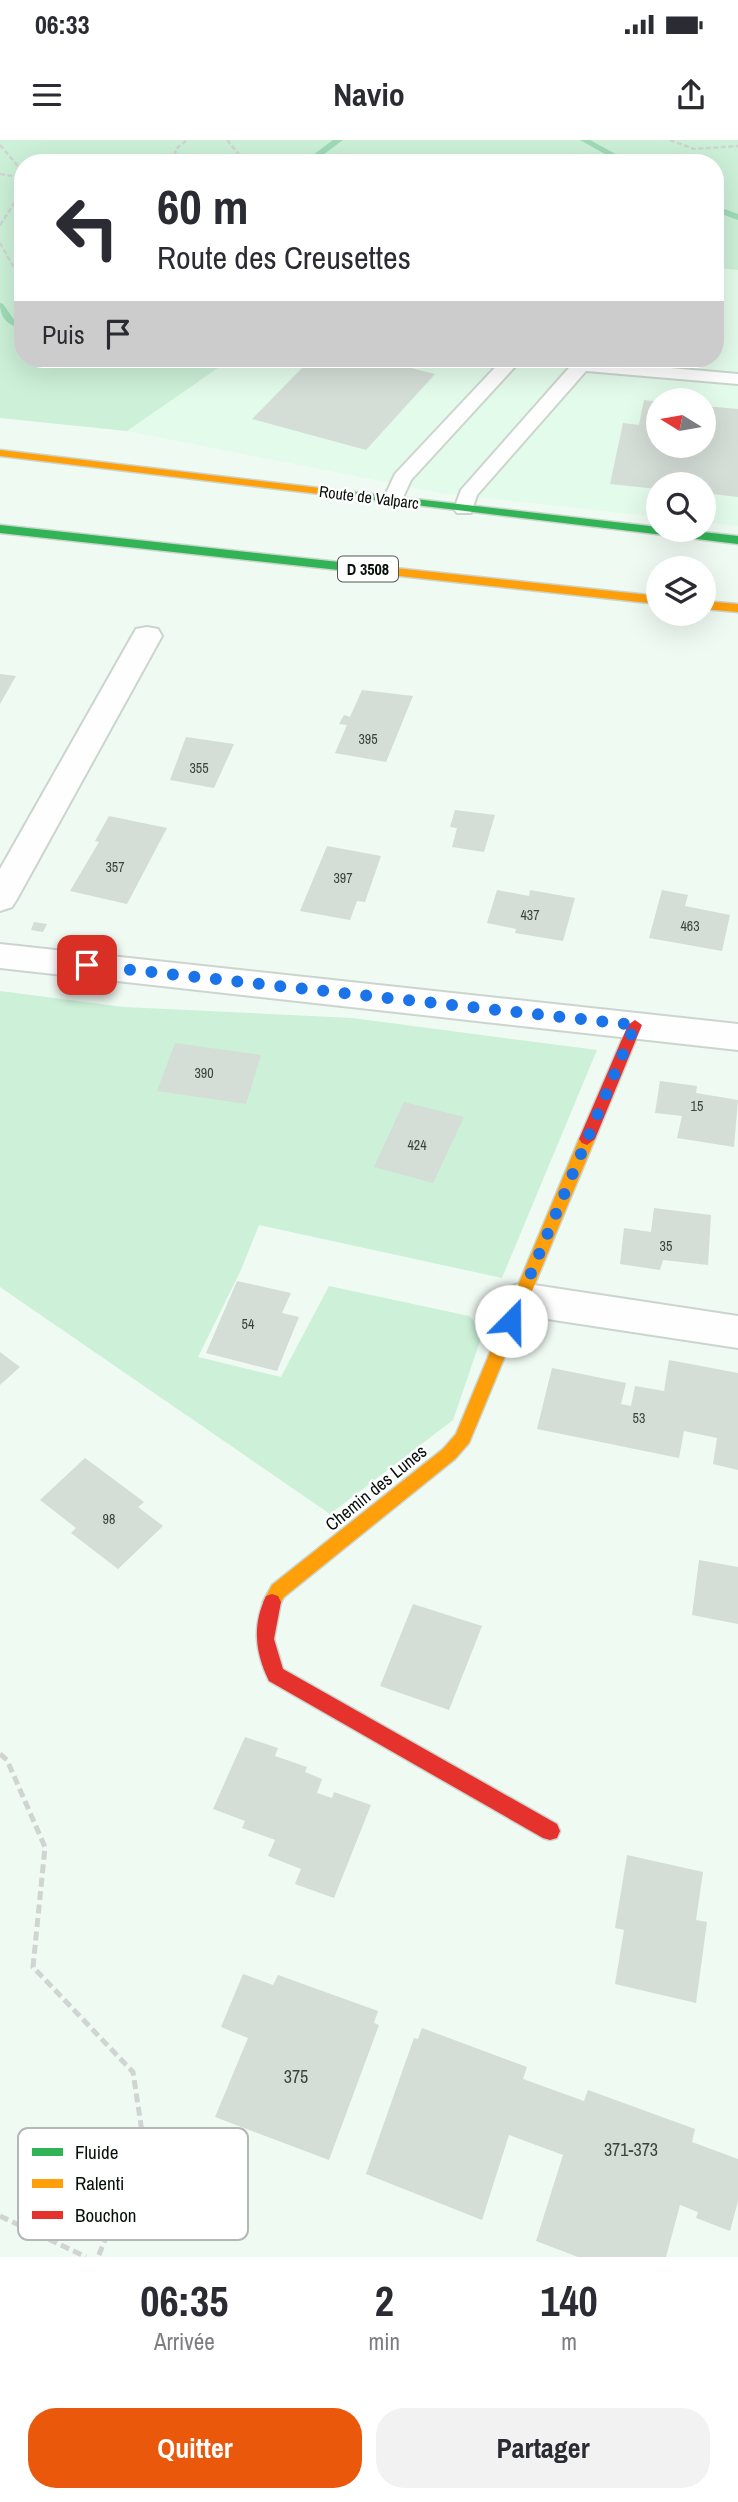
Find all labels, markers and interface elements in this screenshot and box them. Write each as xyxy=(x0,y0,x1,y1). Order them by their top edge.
text: 06:33 xyxy=(35,7,90,42)
text: Navio xyxy=(333,73,405,116)
icon: menu xyxy=(28,76,66,114)
icon: share xyxy=(672,76,710,114)
text: 60 m xyxy=(157,173,249,239)
icon: left xyxy=(42,182,133,273)
text: Route des Creusettes xyxy=(157,236,411,279)
icon: arrive xyxy=(99,315,137,353)
text: Puis xyxy=(42,317,85,352)
north arrow xyxy=(646,388,716,458)
map controls xyxy=(646,388,716,626)
button: search xyxy=(646,472,716,542)
street label: Route de Valparc xyxy=(318,480,421,514)
road number: D 3508 xyxy=(338,556,398,582)
button: layers xyxy=(646,556,716,626)
house number: 395 xyxy=(358,730,378,748)
house number: 355 xyxy=(189,759,209,777)
house number: 357 xyxy=(105,858,125,876)
house number: 397 xyxy=(333,869,353,887)
house number: 437 xyxy=(520,906,540,924)
house number: 463 xyxy=(680,917,700,935)
pin xyxy=(57,935,117,995)
icon: arrive xyxy=(68,946,106,984)
house number: 390 xyxy=(194,1064,214,1082)
house number: 15 xyxy=(691,1097,703,1115)
house number: 424 xyxy=(407,1136,427,1154)
house number: 35 xyxy=(660,1237,672,1255)
position arrow xyxy=(474,1284,548,1358)
house number: 54 xyxy=(242,1315,255,1333)
house number: 53 xyxy=(633,1409,645,1427)
street label: Chemin des Lunes xyxy=(320,1439,432,1536)
house number: 98 xyxy=(103,1510,115,1528)
house number: 375 xyxy=(284,2064,308,2089)
legend xyxy=(18,2128,248,2240)
house number: 371-373 xyxy=(604,2137,658,2162)
text: Fluide xyxy=(75,2139,118,2165)
text: Ralenti xyxy=(75,2170,124,2196)
text: Bouchon xyxy=(75,2202,137,2228)
text: 06:35 xyxy=(140,2273,228,2329)
text: 2 xyxy=(375,2273,394,2329)
text: 140 xyxy=(540,2273,598,2329)
text: Arrivée xyxy=(154,2326,215,2357)
text: min xyxy=(369,2326,400,2357)
text: m xyxy=(561,2326,577,2357)
button: Quitter xyxy=(28,2408,362,2488)
button: Partager xyxy=(376,2408,710,2488)

